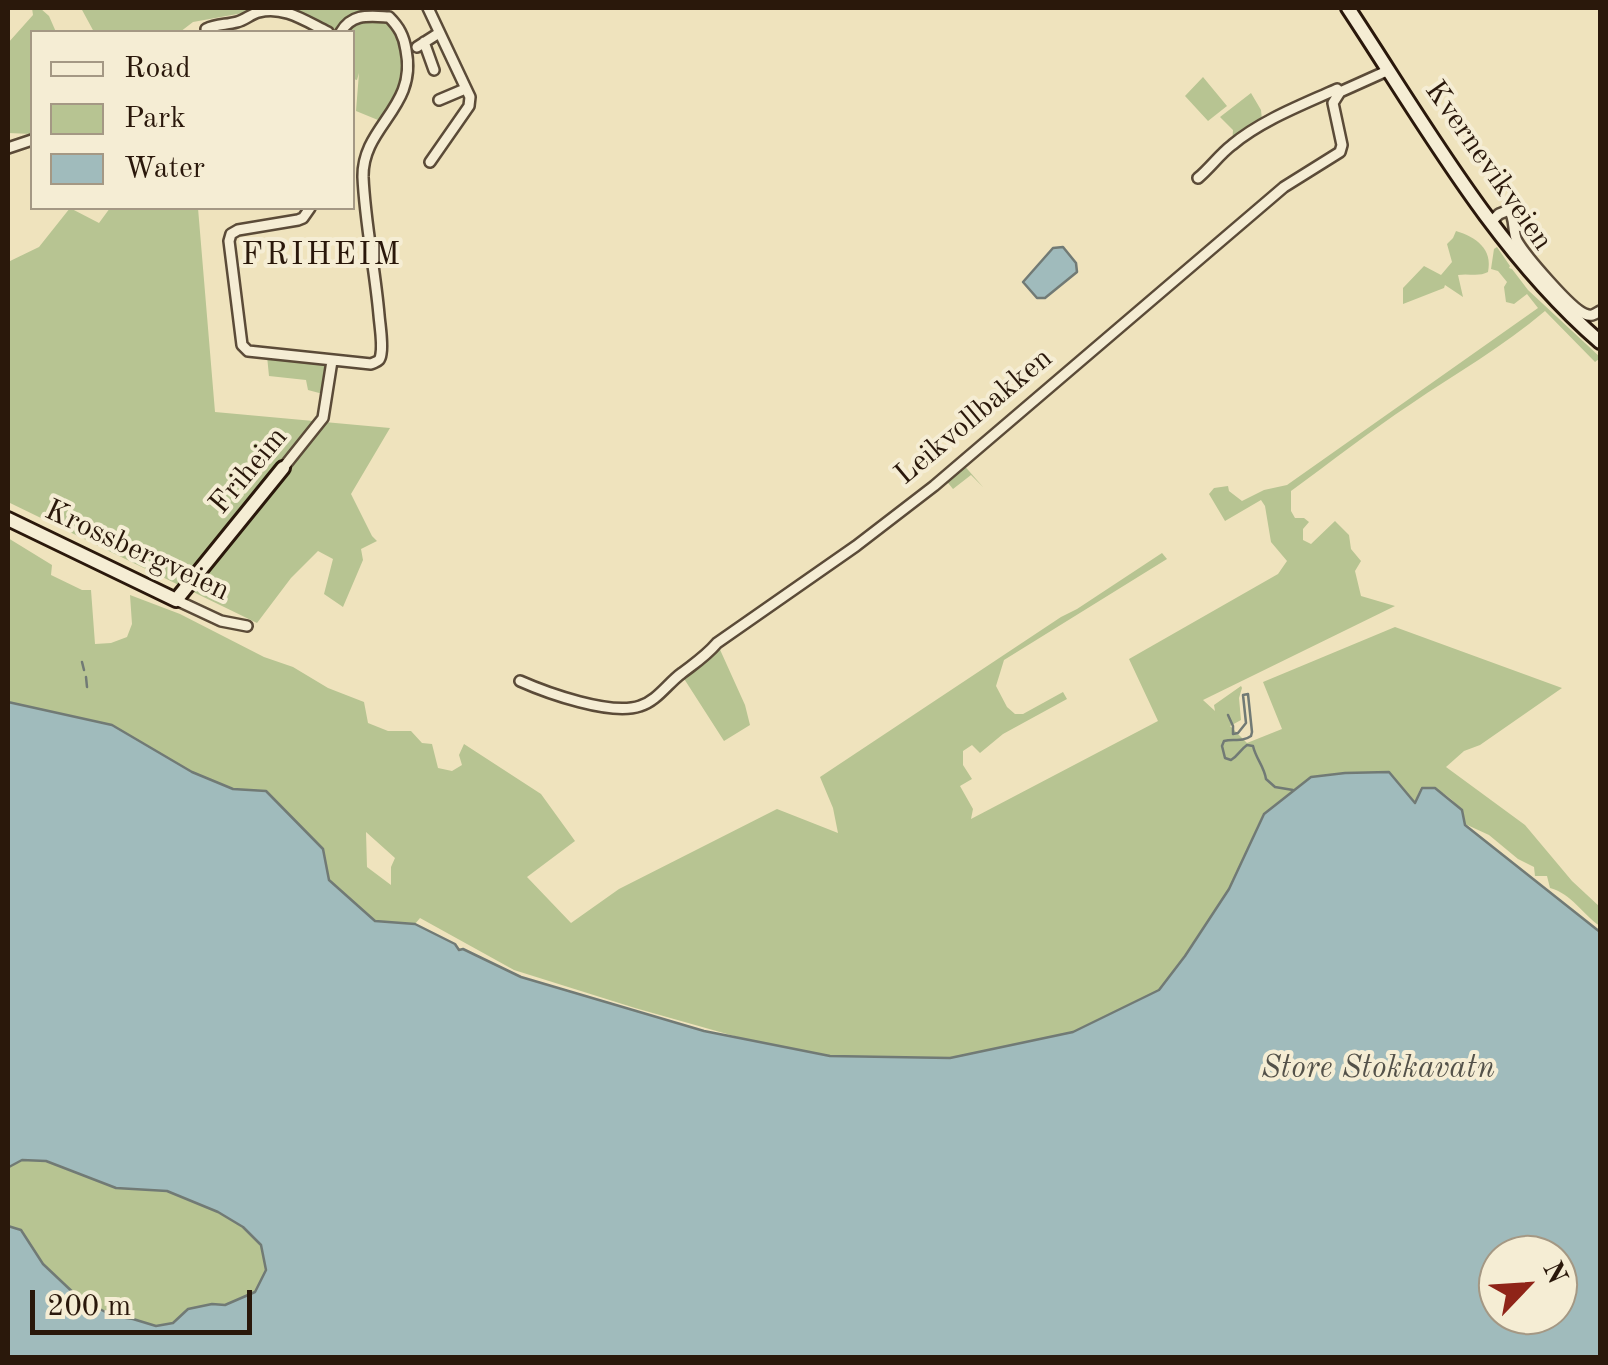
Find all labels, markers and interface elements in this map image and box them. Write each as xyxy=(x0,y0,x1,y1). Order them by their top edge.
legend xyxy=(30,30,355,210)
text: Road xyxy=(124,54,191,84)
street label: Kvernevikveien xyxy=(1416,74,1560,258)
text: Park xyxy=(124,104,186,134)
text: Water xyxy=(124,154,205,184)
district label: FRIHEIM xyxy=(241,237,403,275)
street label: Leikvollbakken xyxy=(888,341,1060,493)
street label: Friheim xyxy=(202,420,296,522)
street label: Krossbergveien xyxy=(39,492,235,610)
water label: Store Stokkavatn xyxy=(1261,1050,1495,1088)
north arrow xyxy=(1478,1235,1578,1335)
text: N xyxy=(1536,1258,1571,1289)
scale bar xyxy=(35,1270,258,1332)
text: 200 m xyxy=(47,1292,131,1322)

